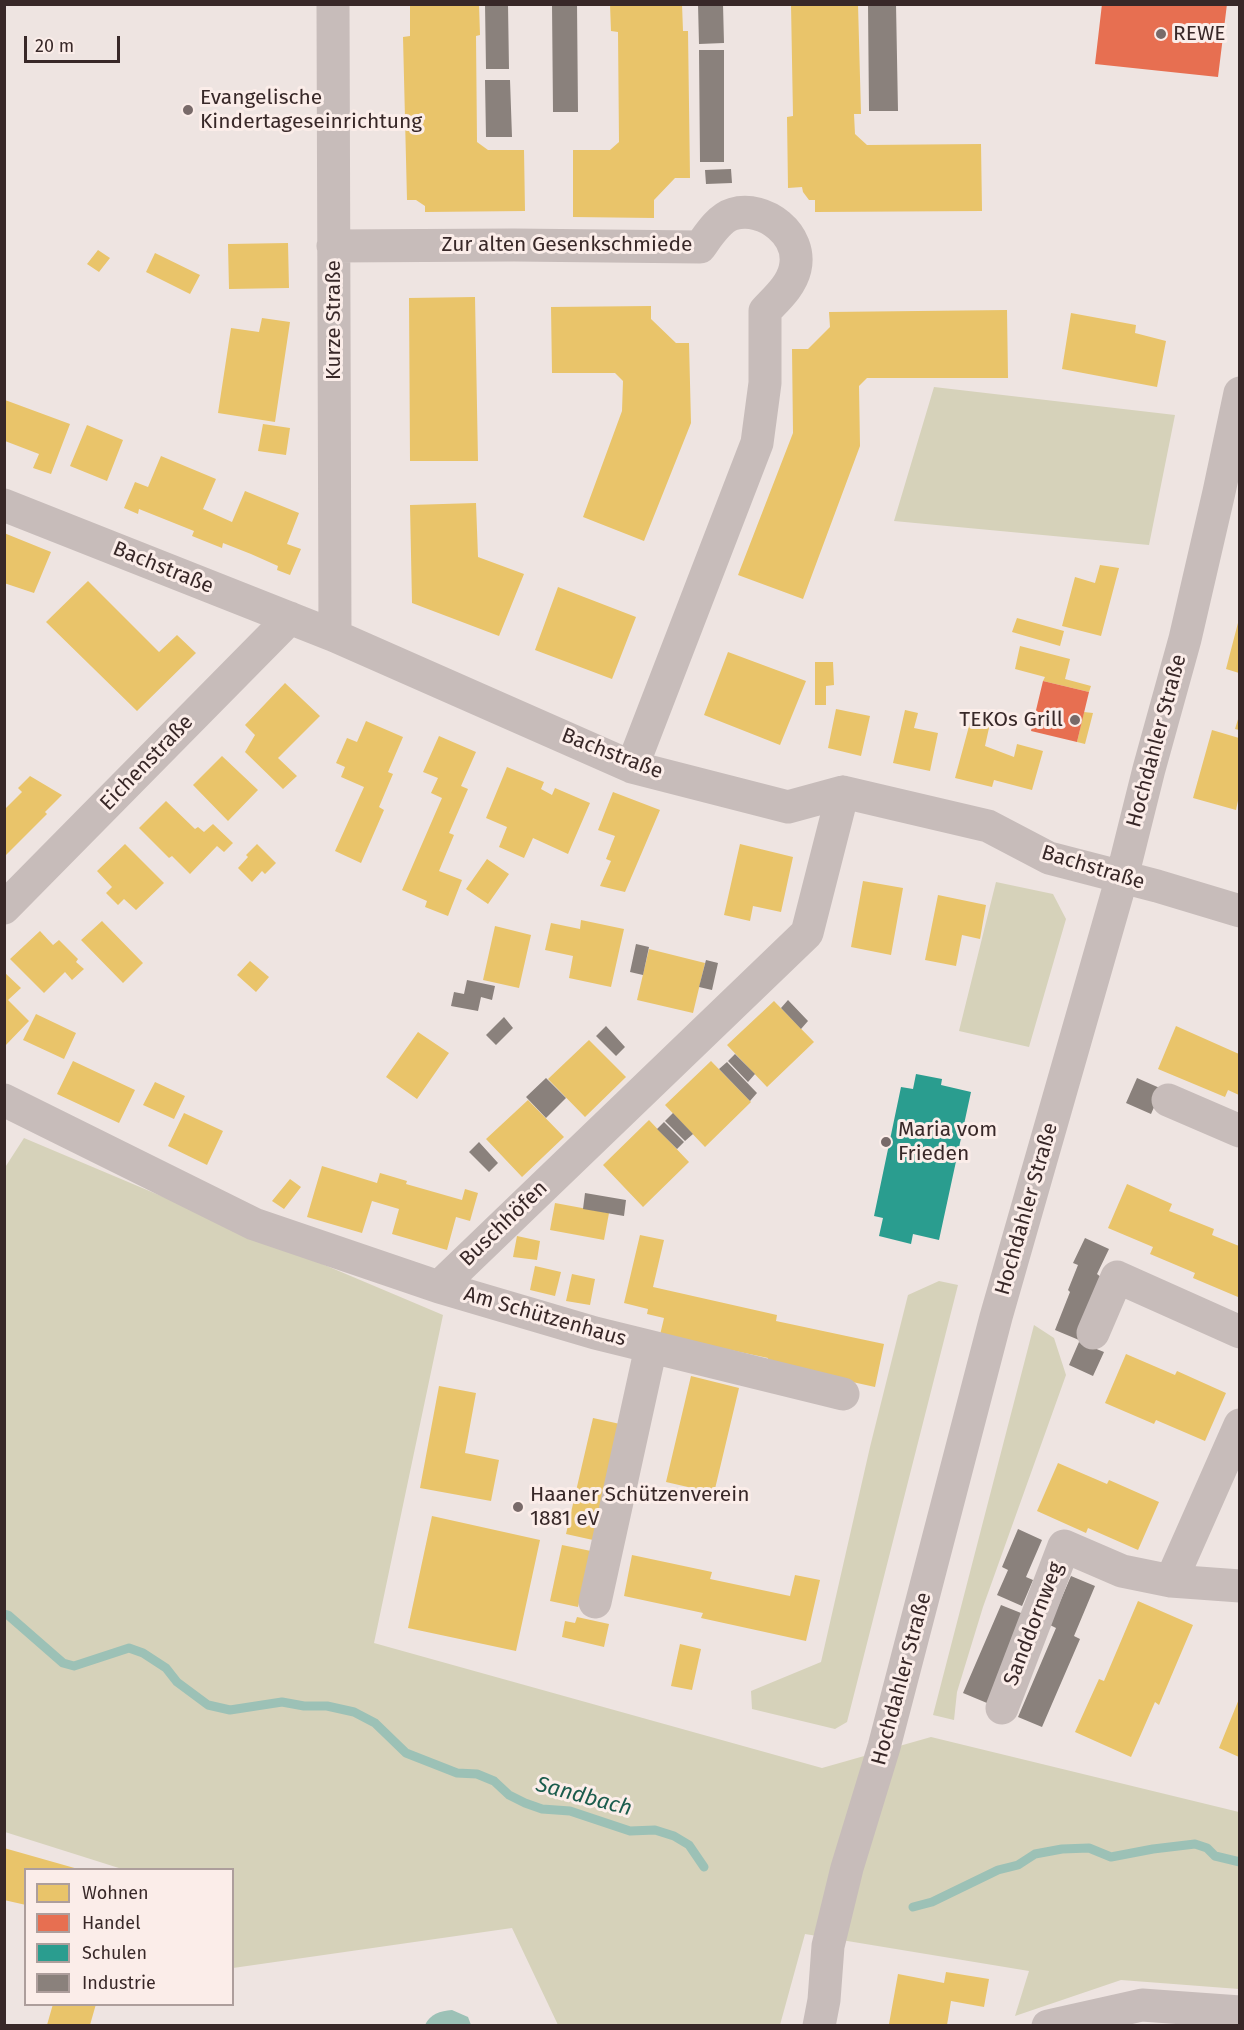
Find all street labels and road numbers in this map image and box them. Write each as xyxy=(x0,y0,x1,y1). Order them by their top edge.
street label: Zur alten Gesenkschmiede xyxy=(442,232,692,258)
street label: Kurze Straße xyxy=(321,260,347,380)
street label: Bachstraße xyxy=(109,536,217,600)
street label: Hochdahler Straße xyxy=(1122,652,1192,830)
street label: Eichenstraße xyxy=(95,710,199,816)
street label: Bachstraße xyxy=(558,723,666,785)
street label: Bachstraße xyxy=(1038,840,1148,896)
street label: Hochdahler Straße xyxy=(990,1120,1064,1298)
street label: Buschhöfen xyxy=(455,1176,553,1272)
street label: Am Schützenhaus xyxy=(461,1282,629,1352)
street label: Sanddornweg xyxy=(999,1559,1069,1689)
street label: Hochdahler Straße xyxy=(867,1590,937,1768)

